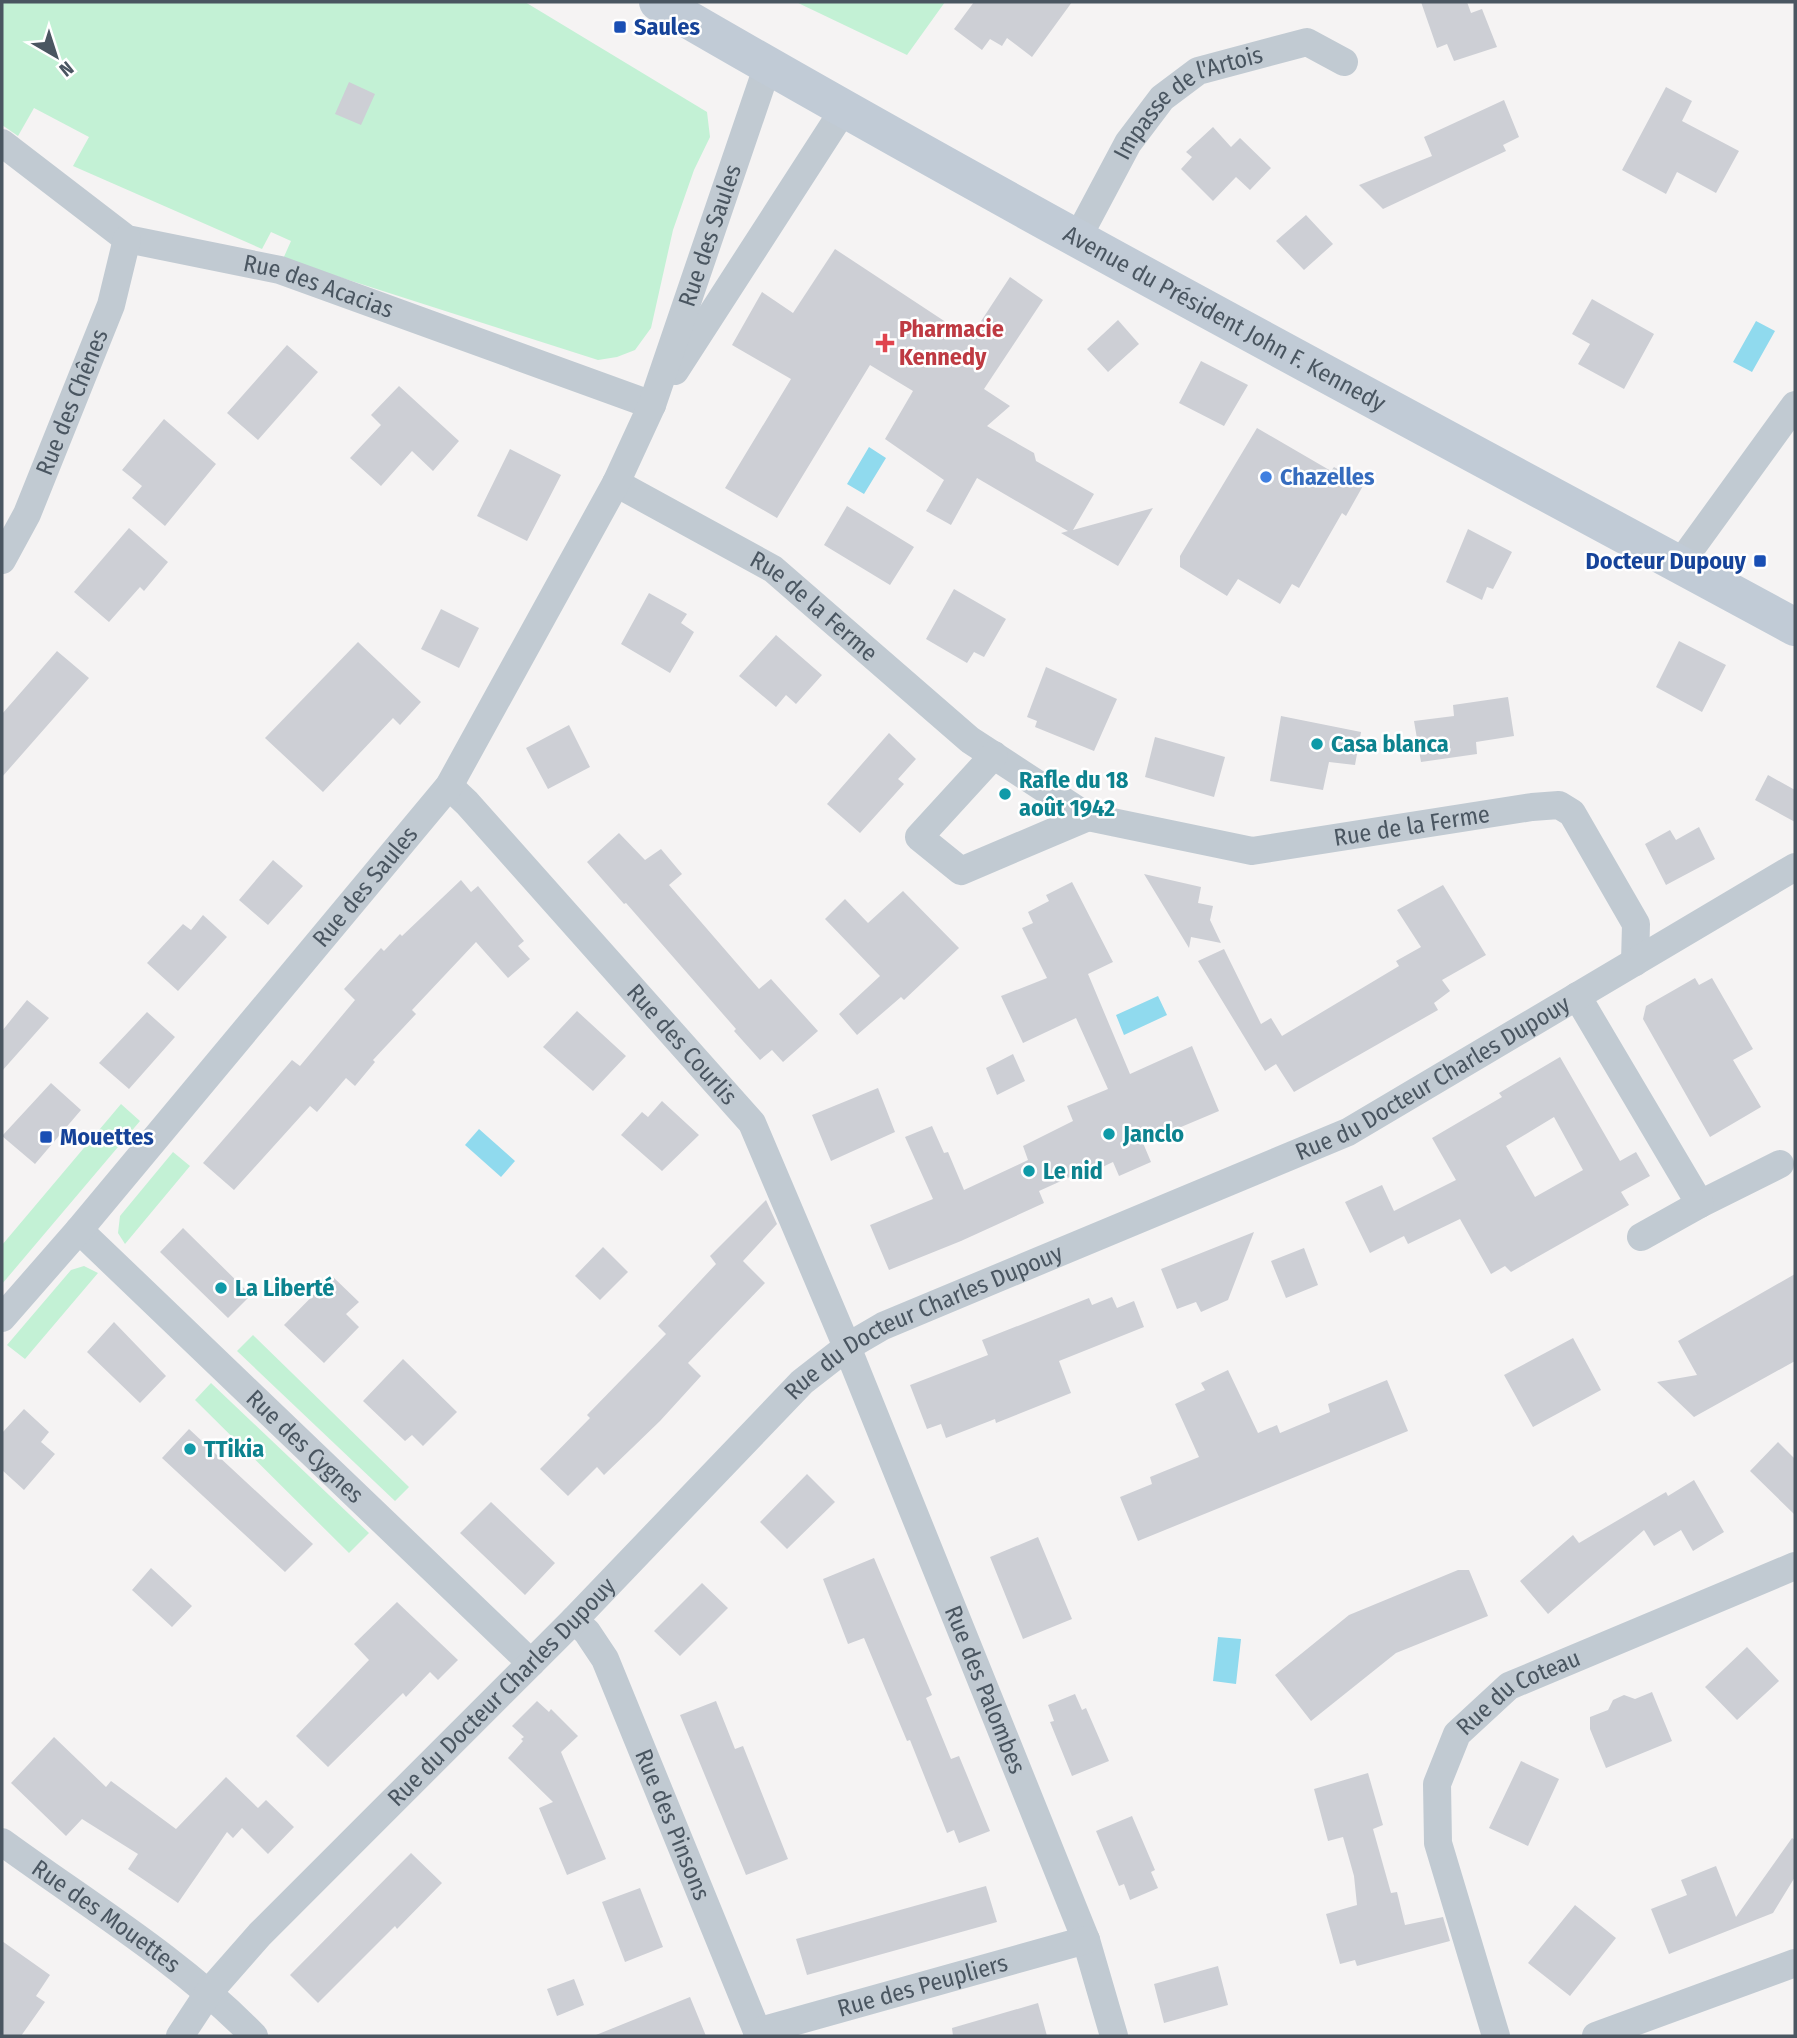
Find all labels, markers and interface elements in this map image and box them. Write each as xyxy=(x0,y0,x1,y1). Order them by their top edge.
place label: Saules xyxy=(634,13,700,41)
marker: Saules xyxy=(612,19,628,35)
north arrow xyxy=(21,21,91,91)
street label: Impasse de l'Artois xyxy=(1108,40,1266,164)
text: N xyxy=(55,56,78,81)
street label: Rue des Saules xyxy=(673,161,747,310)
street label: Avenue du Président John F. Kennedy xyxy=(1059,220,1391,418)
street label: Rue des Acacias xyxy=(241,249,397,324)
place label: Pharmacie Kennedy xyxy=(899,315,1004,371)
street label: Rue des Chênes xyxy=(30,325,114,479)
marker: Pharmacie Kennedy xyxy=(877,335,893,351)
place label: Chazelles xyxy=(1280,463,1375,491)
marker: Chazelles xyxy=(1258,469,1274,485)
street label: Rue de la Ferme xyxy=(745,545,883,667)
place label: Docteur Dupouy xyxy=(1586,547,1747,575)
marker: Docteur Dupouy xyxy=(1752,553,1768,569)
place label: Casa blanca xyxy=(1331,730,1449,758)
marker: Casa blanca xyxy=(1309,736,1325,752)
place label: Rafle du 18 août 1942 xyxy=(1019,766,1129,822)
marker: Rafle du 18 août 1942 xyxy=(997,786,1013,802)
street label: Rue de la Ferme xyxy=(1332,800,1492,852)
street label: Rue des Saules xyxy=(307,821,423,952)
street label: Rue des Courlis xyxy=(621,978,743,1110)
street label: Rue du Docteur Charles Dupouy xyxy=(1291,990,1575,1166)
place label: Janclo xyxy=(1122,1120,1184,1148)
place label: Mouettes xyxy=(60,1123,154,1151)
marker: Janclo xyxy=(1101,1126,1117,1142)
marker: Mouettes xyxy=(38,1129,54,1145)
place label: Le nid xyxy=(1043,1157,1103,1185)
marker: Le nid xyxy=(1021,1163,1037,1179)
street label: Rue du Docteur Charles Dupouy xyxy=(779,1239,1067,1405)
place label: La Liberté xyxy=(235,1274,335,1302)
marker: La Liberté xyxy=(213,1280,229,1296)
street label: Rue des Cygnes xyxy=(241,1384,369,1509)
place label: TTikia xyxy=(204,1435,264,1463)
marker: TTikia xyxy=(182,1441,198,1457)
street label: Rue du Docteur Charles Dupouy xyxy=(382,1571,621,1812)
street label: Rue des Palombes xyxy=(939,1601,1032,1778)
street label: Rue du Coteau xyxy=(1451,1644,1584,1741)
street label: Rue des Pinsons xyxy=(629,1745,716,1904)
street label: Rue des Mouettes xyxy=(27,1854,186,1979)
street label: Rue des Peupliers xyxy=(834,1949,1011,2023)

